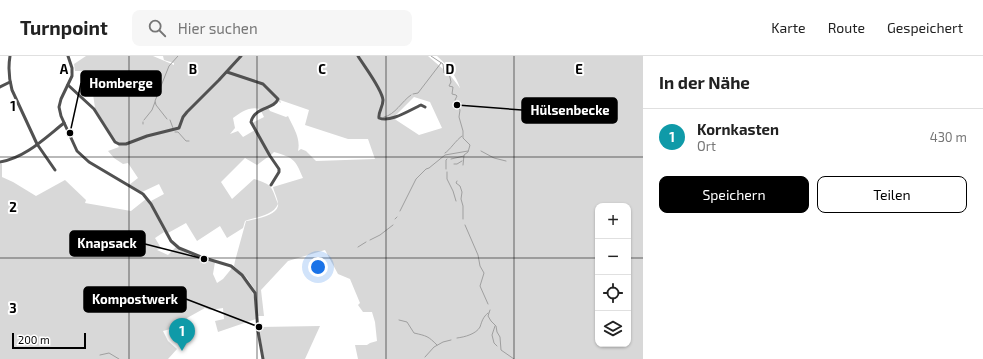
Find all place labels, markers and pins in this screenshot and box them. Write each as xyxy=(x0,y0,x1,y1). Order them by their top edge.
callout: Homberge xyxy=(81,71,161,96)
callout: Hülsenbecke xyxy=(522,98,617,123)
callout: Knapsack xyxy=(70,231,145,256)
callout: Kompostwerk xyxy=(84,287,186,312)
pin: 1 xyxy=(169,318,195,351)

